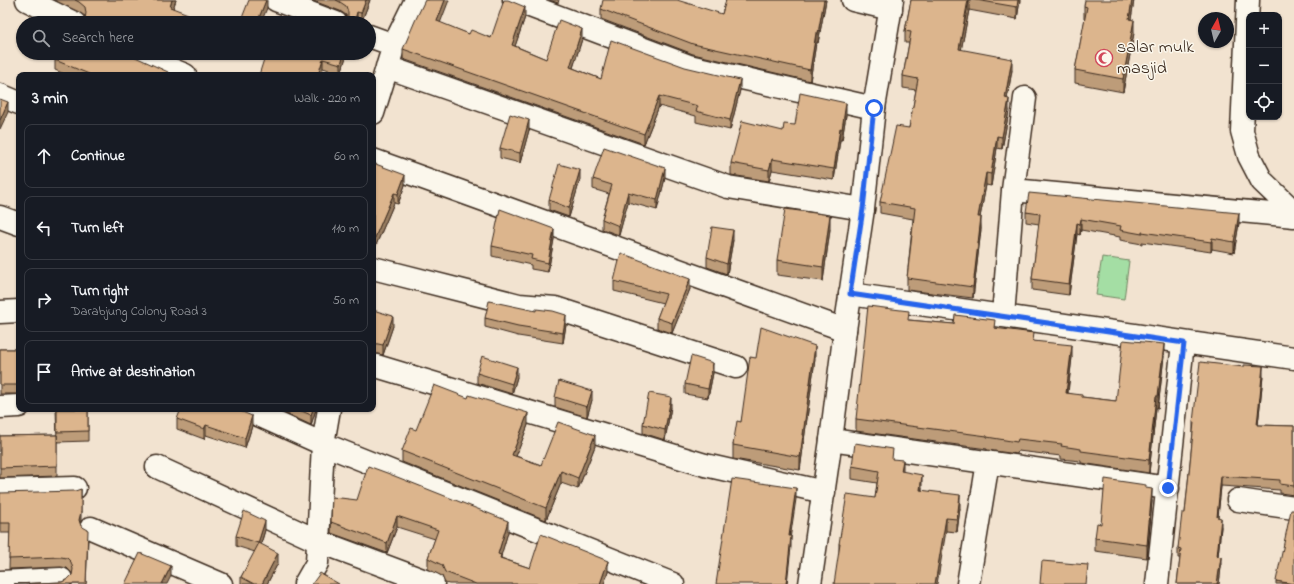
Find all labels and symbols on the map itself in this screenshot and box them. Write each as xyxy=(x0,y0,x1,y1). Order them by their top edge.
north arrow xyxy=(1198,12,1234,48)
place label: salar mulk masjid xyxy=(1117,35,1194,82)
mosque icon: salar mulk masjid xyxy=(1094,48,1114,68)
route start xyxy=(865,99,883,117)
route end xyxy=(1159,479,1177,497)

